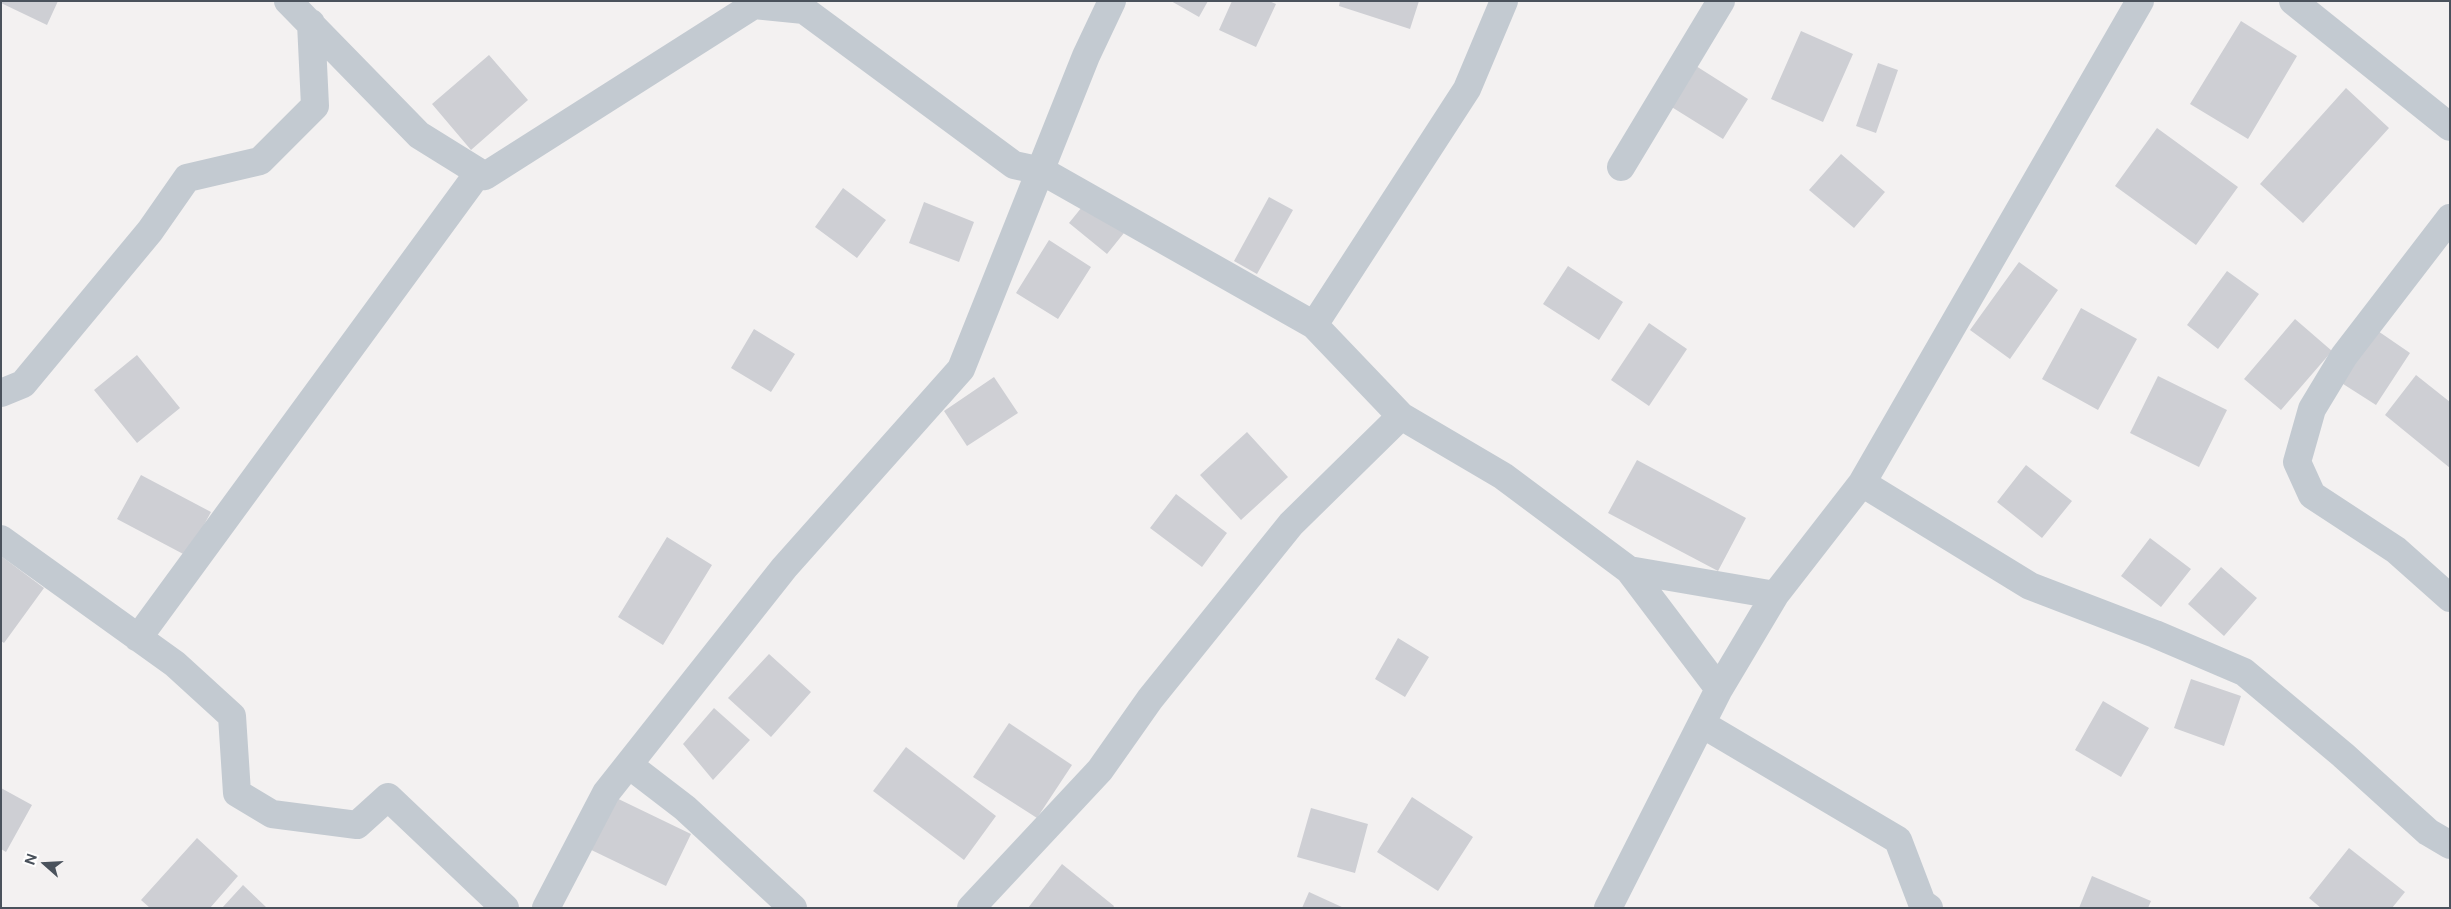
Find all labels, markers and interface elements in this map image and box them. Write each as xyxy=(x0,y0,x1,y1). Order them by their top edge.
north arrow xyxy=(20,839,70,889)
text: N xyxy=(21,851,40,867)

